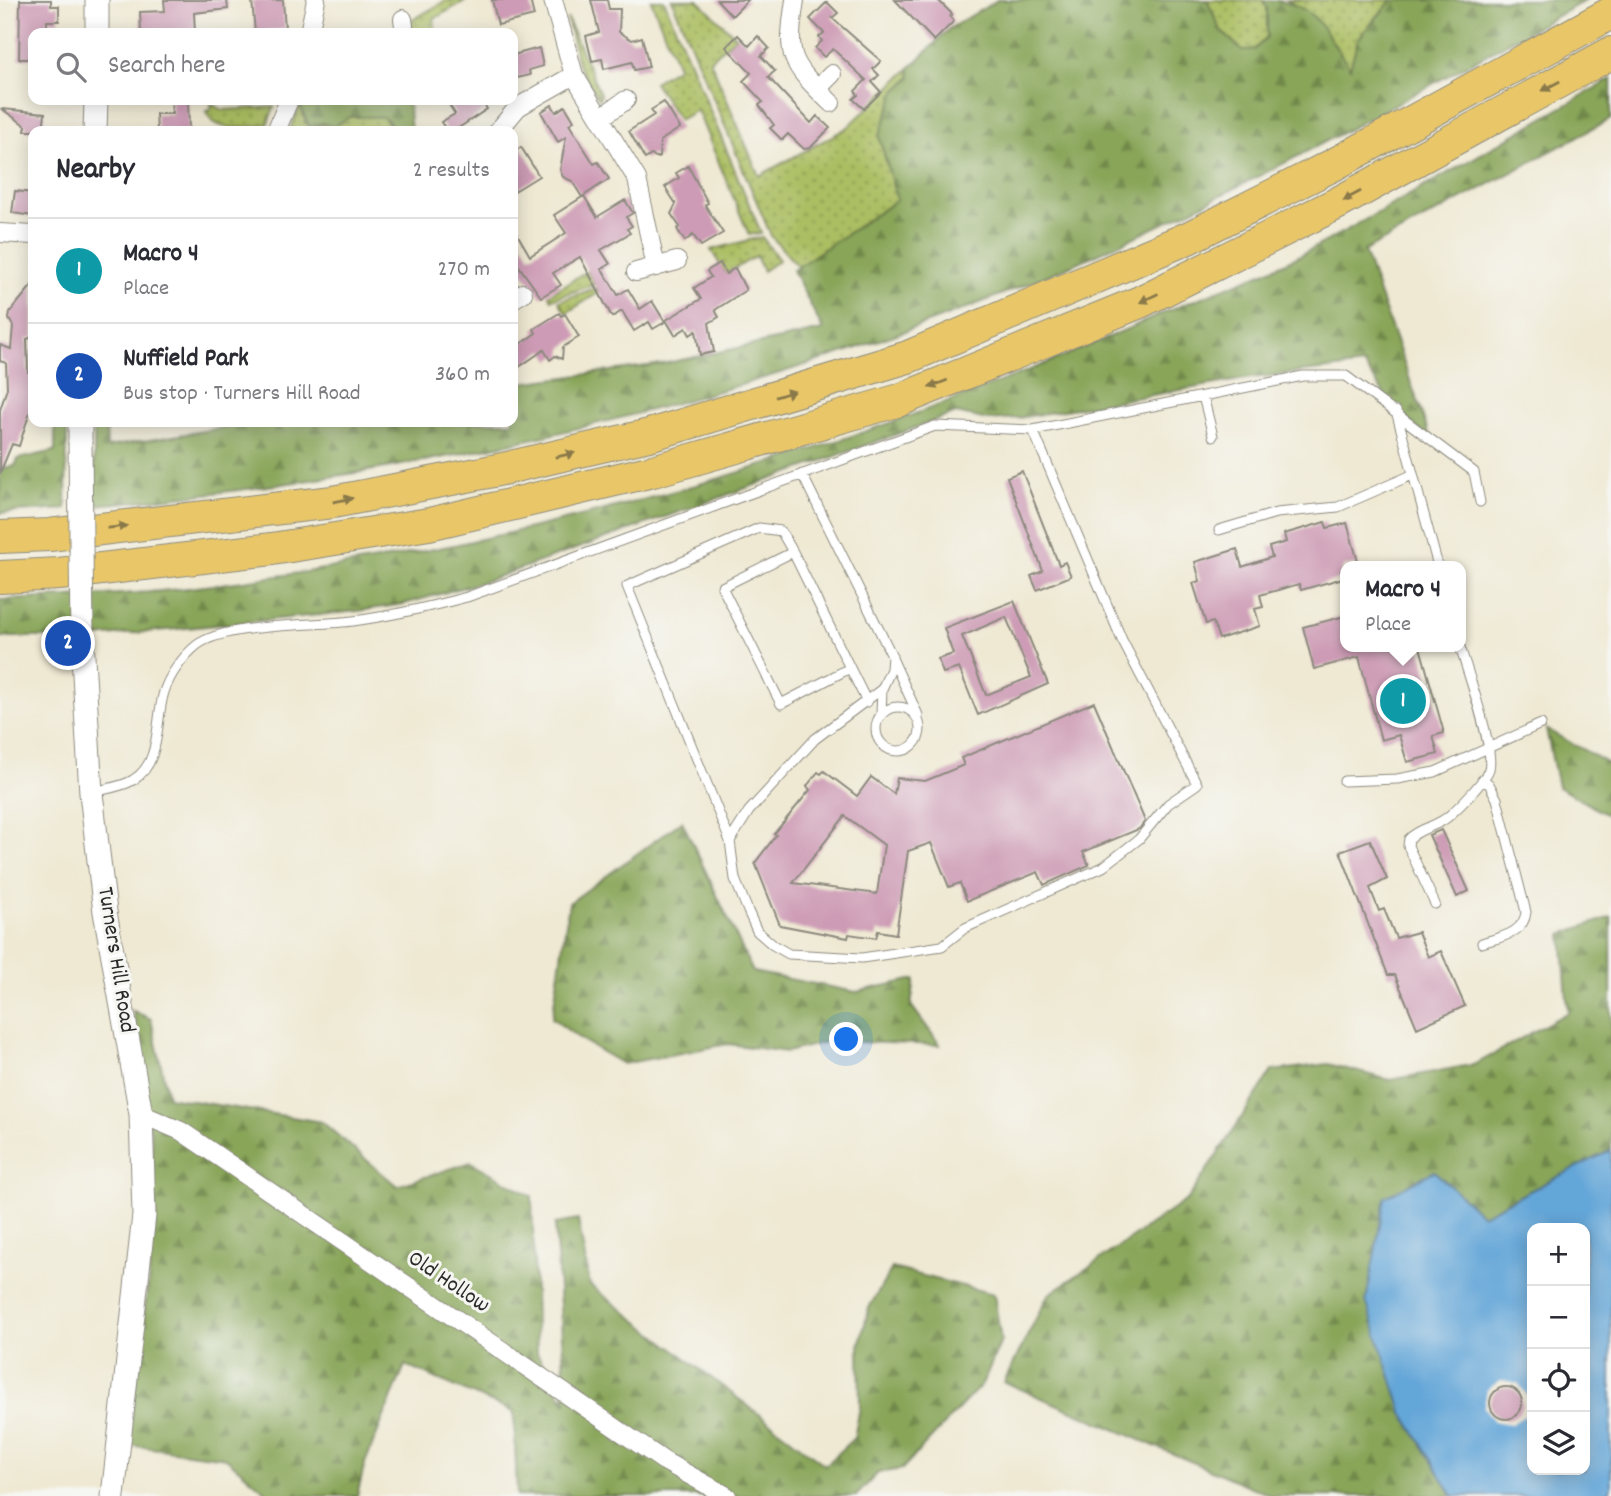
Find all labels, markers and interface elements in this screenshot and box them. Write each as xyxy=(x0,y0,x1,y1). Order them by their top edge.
search box xyxy=(28,28,518,105)
icon: search xyxy=(52,48,90,86)
text: Search here xyxy=(108,48,226,85)
one-way arrow xyxy=(1541,80,1561,92)
text: Nearby xyxy=(56,150,134,193)
text: 2 results xyxy=(413,155,490,188)
one-way arrow xyxy=(1342,190,1362,202)
text: Macro 4 xyxy=(123,236,199,273)
text: 1 xyxy=(76,254,82,287)
text: 270 m xyxy=(438,254,490,287)
text: Place xyxy=(123,273,169,306)
one-way arrow xyxy=(1139,292,1159,303)
text: Nuffield Park xyxy=(123,341,249,378)
text: 2 xyxy=(74,359,84,392)
text: 360 m xyxy=(435,359,490,392)
text: Bus stop · Turners Hill Road xyxy=(123,378,361,411)
one-way arrow xyxy=(928,379,949,390)
one-way arrow xyxy=(774,389,795,399)
one-way arrow xyxy=(555,449,577,460)
one-way arrow xyxy=(332,495,354,506)
one-way arrow xyxy=(106,522,128,533)
popup xyxy=(1340,561,1466,652)
text: Macro 4 xyxy=(1365,572,1441,609)
text: Place xyxy=(1365,609,1411,642)
pin: 2 xyxy=(45,617,91,669)
pin: 1 xyxy=(1380,675,1426,727)
street label: Turners Hill Road xyxy=(87,885,143,1035)
your location xyxy=(829,1022,863,1056)
map controls xyxy=(1527,1223,1590,1475)
button: + xyxy=(1527,1223,1590,1286)
street label: Old Hollow xyxy=(400,1243,496,1323)
button: − xyxy=(1527,1286,1590,1349)
button: locate xyxy=(1527,1349,1590,1412)
button: layers xyxy=(1527,1412,1590,1475)

